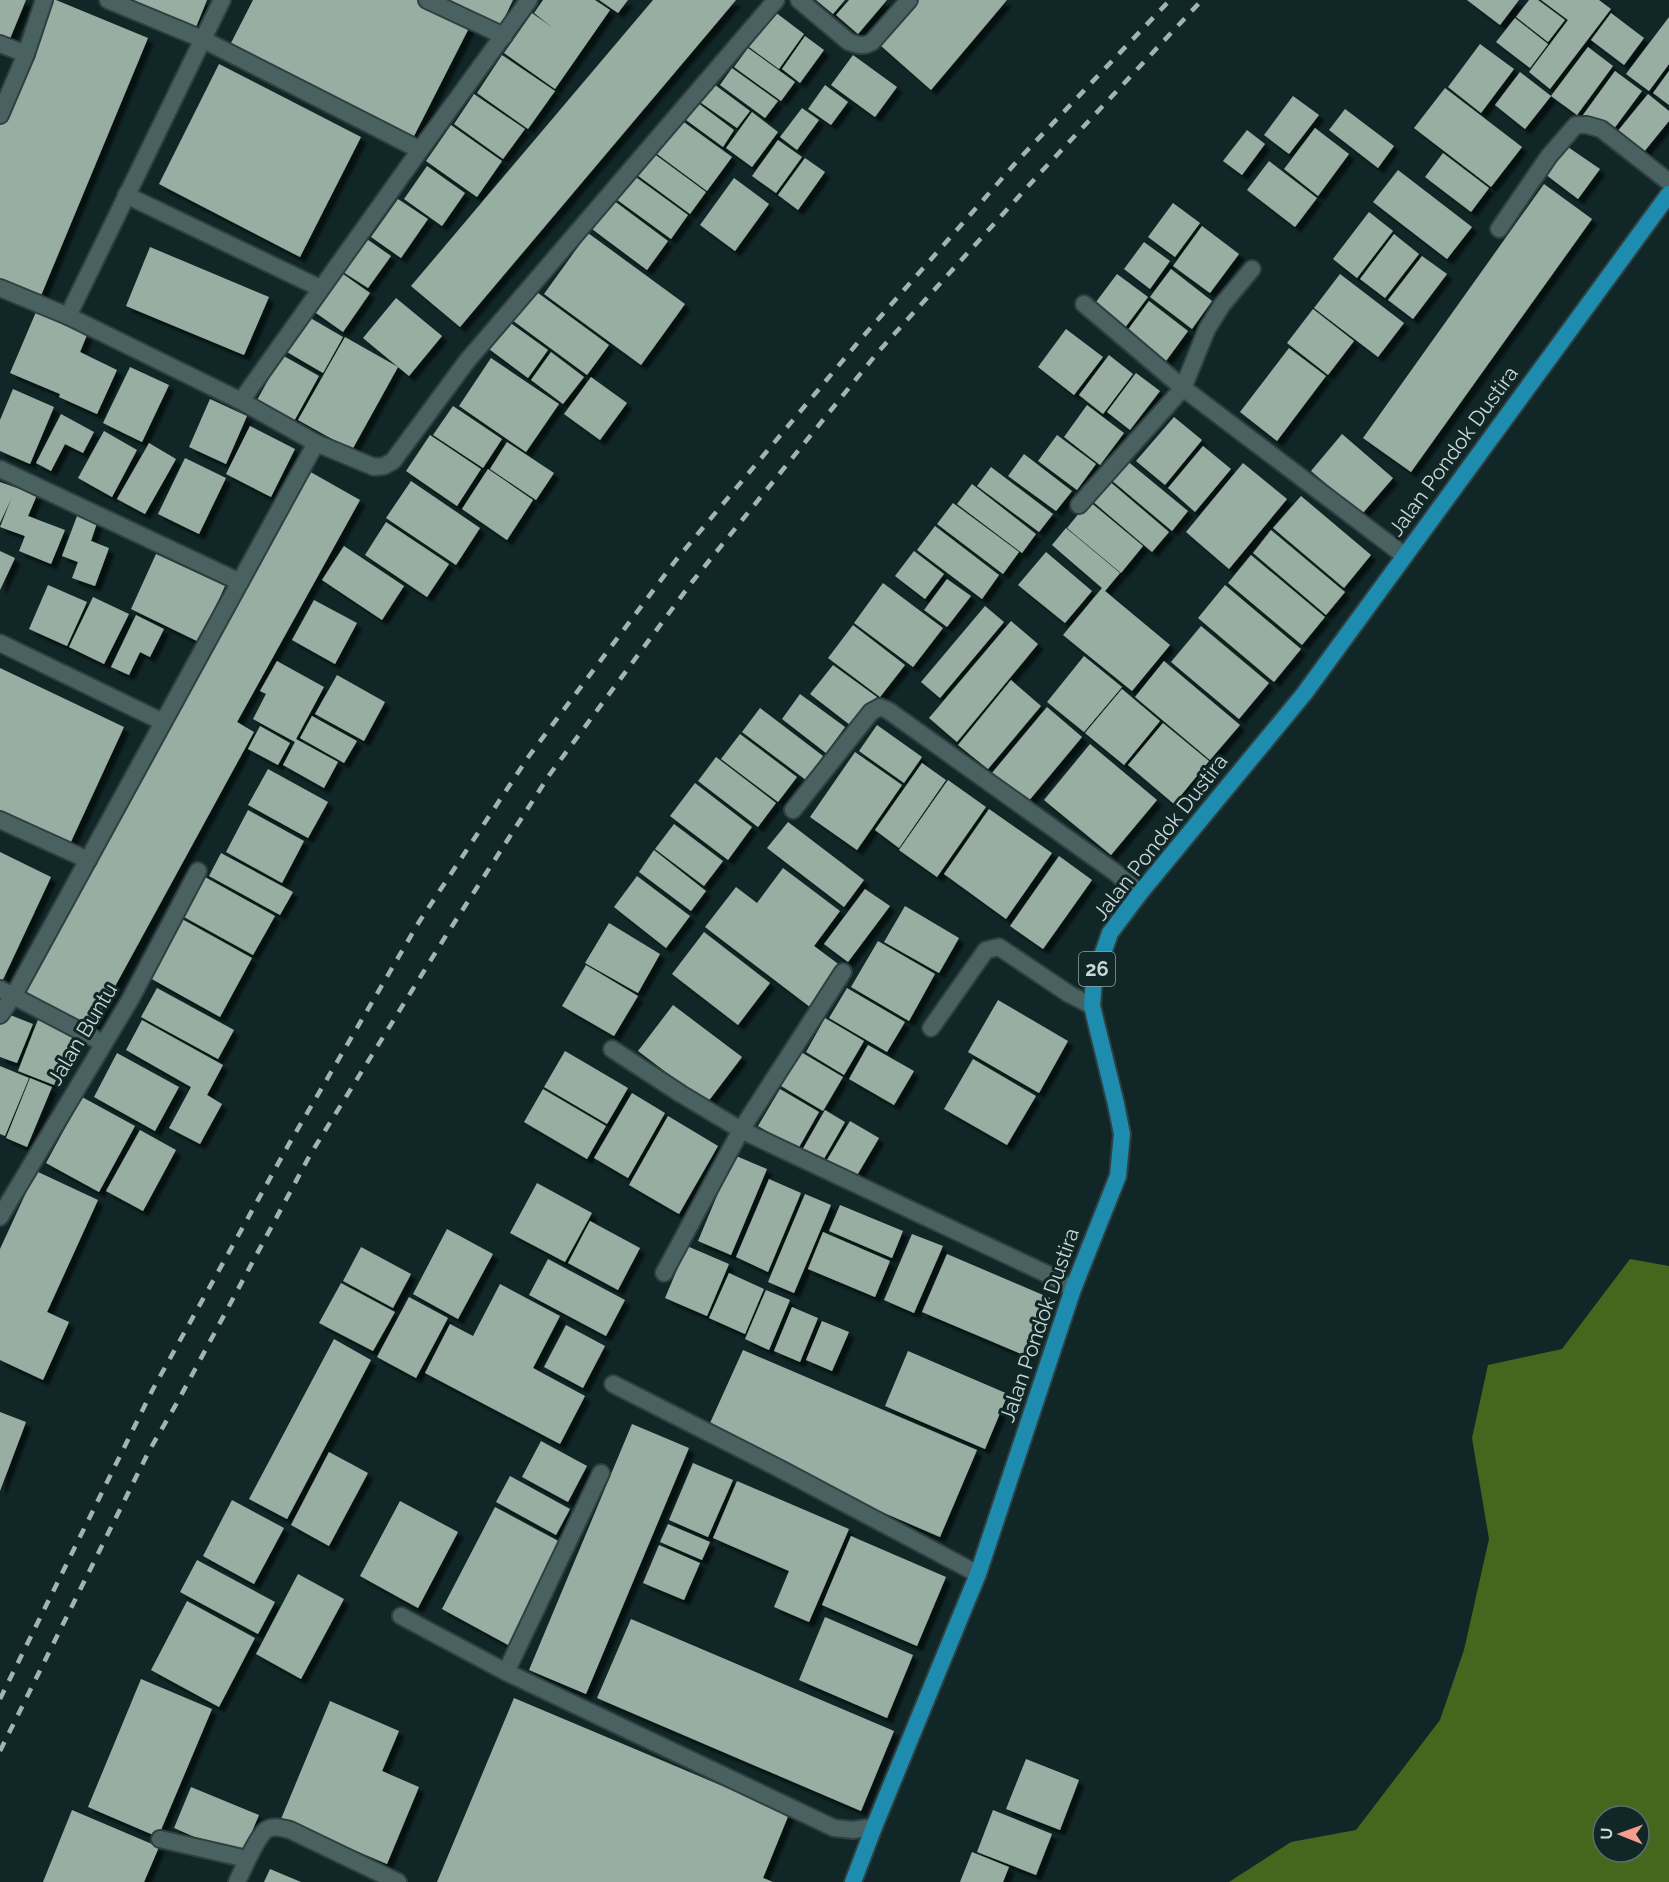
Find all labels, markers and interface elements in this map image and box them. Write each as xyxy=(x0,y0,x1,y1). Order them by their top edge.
street label: Jalan Pondok Dustira xyxy=(1383,361,1523,541)
street label: Jalan Pondok Dustira xyxy=(1087,749,1233,925)
road number: 26 xyxy=(1079,952,1115,986)
street label: Jalan Buntu xyxy=(42,979,122,1089)
street label: Jalan Pondok Dustira xyxy=(994,1225,1084,1425)
north arrow xyxy=(1591,1804,1651,1864)
text: U xyxy=(1597,1828,1616,1840)

